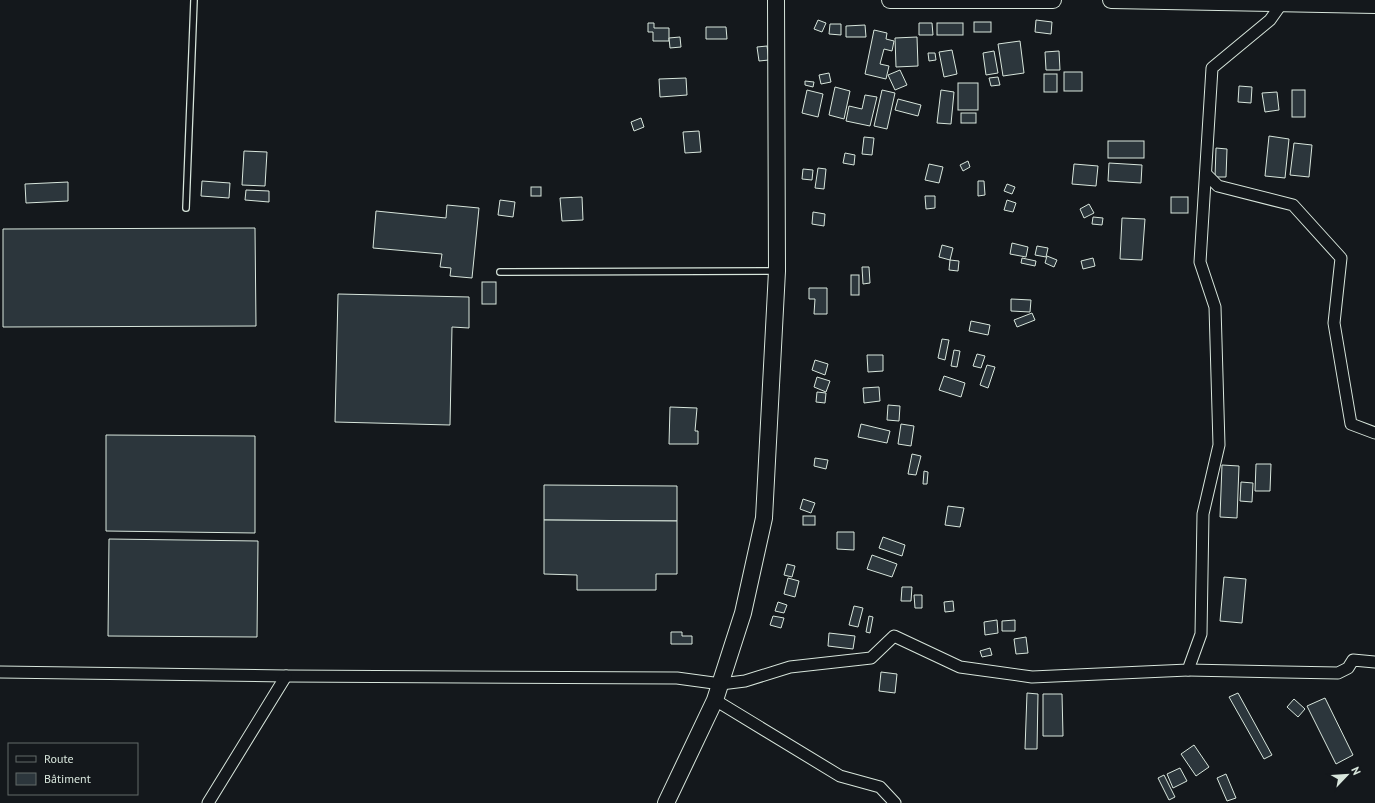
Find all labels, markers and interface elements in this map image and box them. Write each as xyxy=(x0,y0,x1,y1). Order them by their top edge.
legend xyxy=(8,743,138,795)
text: Route xyxy=(44,751,74,766)
north arrow xyxy=(1327,755,1367,795)
text: N xyxy=(1348,765,1364,777)
text: Bâtiment xyxy=(44,771,91,786)

